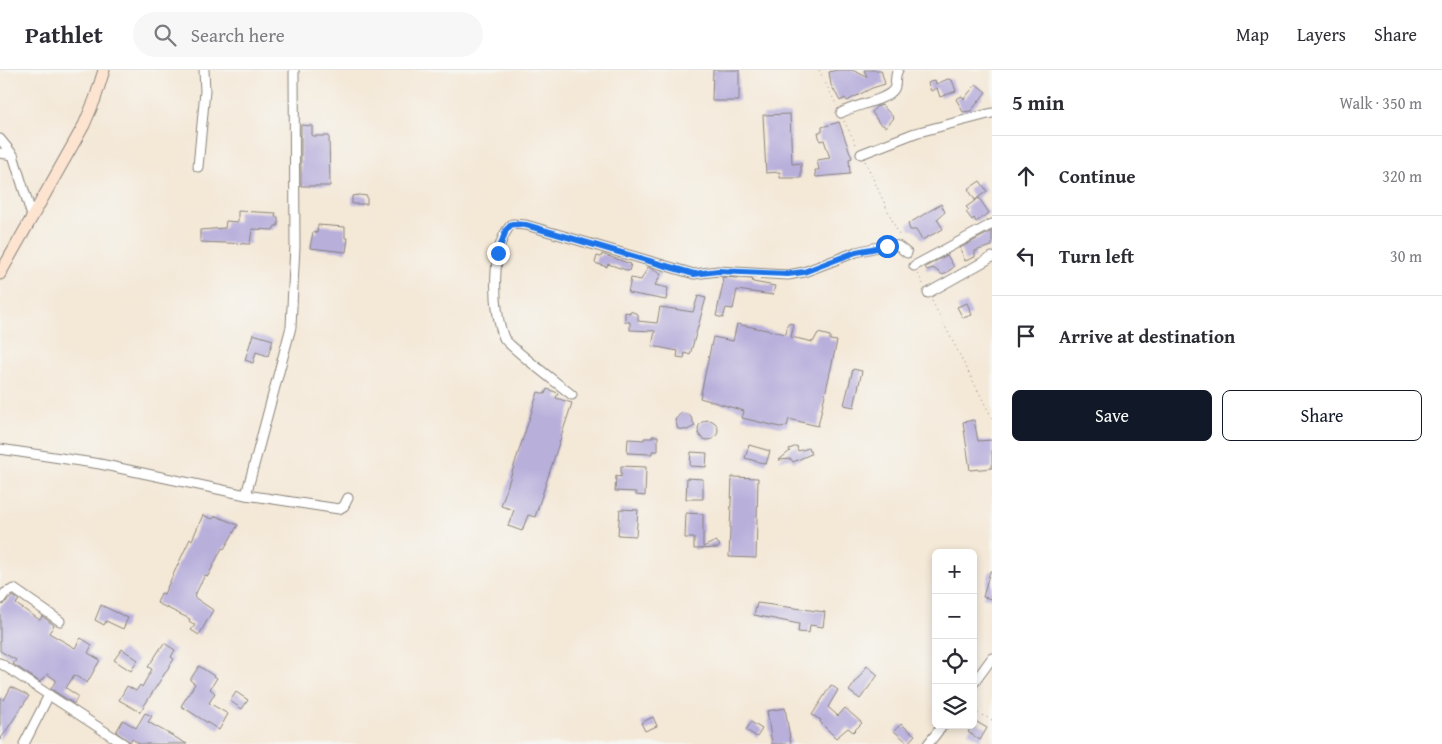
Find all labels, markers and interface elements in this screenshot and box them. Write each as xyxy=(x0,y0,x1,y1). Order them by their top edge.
search box xyxy=(133,12,483,57)
text: Pathlet xyxy=(25,17,103,52)
icon: search xyxy=(151,21,179,49)
text: Search here xyxy=(191,21,285,49)
text: Map xyxy=(1236,21,1269,48)
text: Layers xyxy=(1297,21,1346,48)
text: Share xyxy=(1374,21,1417,48)
text: 5 min xyxy=(1012,87,1064,118)
text: Walk · 350 m xyxy=(1339,91,1422,115)
icon: ahead xyxy=(1012,162,1040,190)
text: Continue xyxy=(1059,162,1136,190)
text: 320 m xyxy=(1382,164,1422,188)
route start xyxy=(876,235,899,258)
route end xyxy=(487,242,510,265)
icon: left xyxy=(1012,242,1040,270)
text: Turn left xyxy=(1059,242,1134,270)
text: 30 m xyxy=(1390,244,1422,268)
icon: arrive xyxy=(1012,322,1040,350)
text: Arrive at destination xyxy=(1059,322,1235,350)
button: Save xyxy=(1012,390,1212,441)
button: Share xyxy=(1222,390,1422,441)
map controls xyxy=(932,549,977,729)
button: + xyxy=(932,549,977,594)
button: − xyxy=(932,594,977,639)
button: locate xyxy=(932,639,977,684)
button: layers xyxy=(932,684,977,729)

